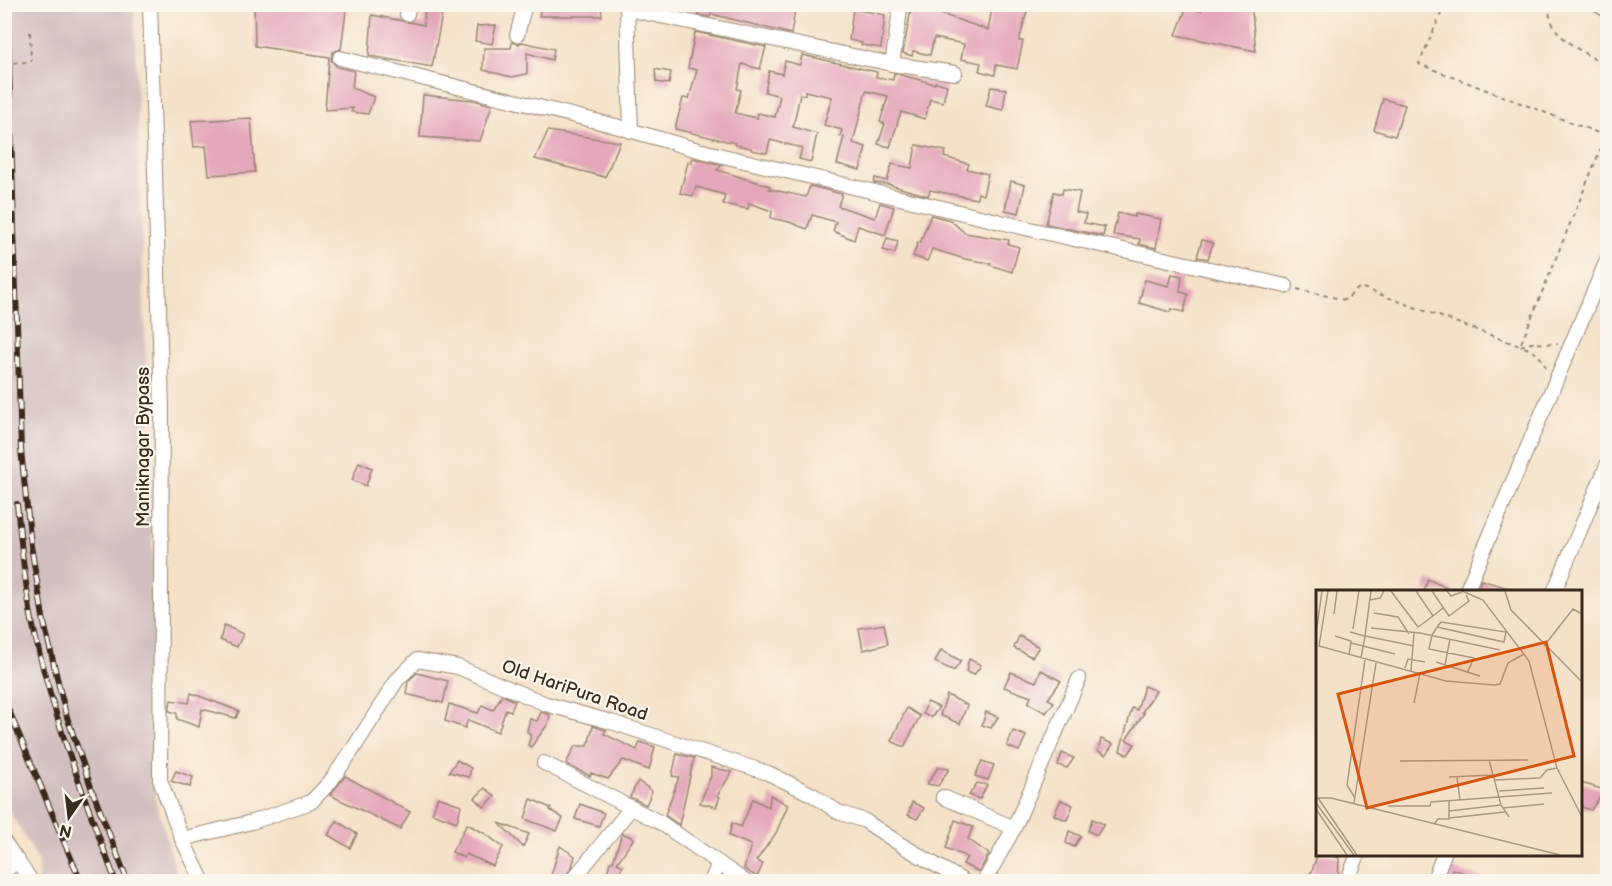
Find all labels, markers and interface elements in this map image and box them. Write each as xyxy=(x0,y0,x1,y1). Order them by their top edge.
street label: Maniknagar Bypass xyxy=(133,367,154,527)
inset map xyxy=(1316,590,1582,856)
street label: Old HariPura Road xyxy=(499,656,651,725)
north arrow xyxy=(39,787,99,847)
text: N xyxy=(58,819,74,841)

